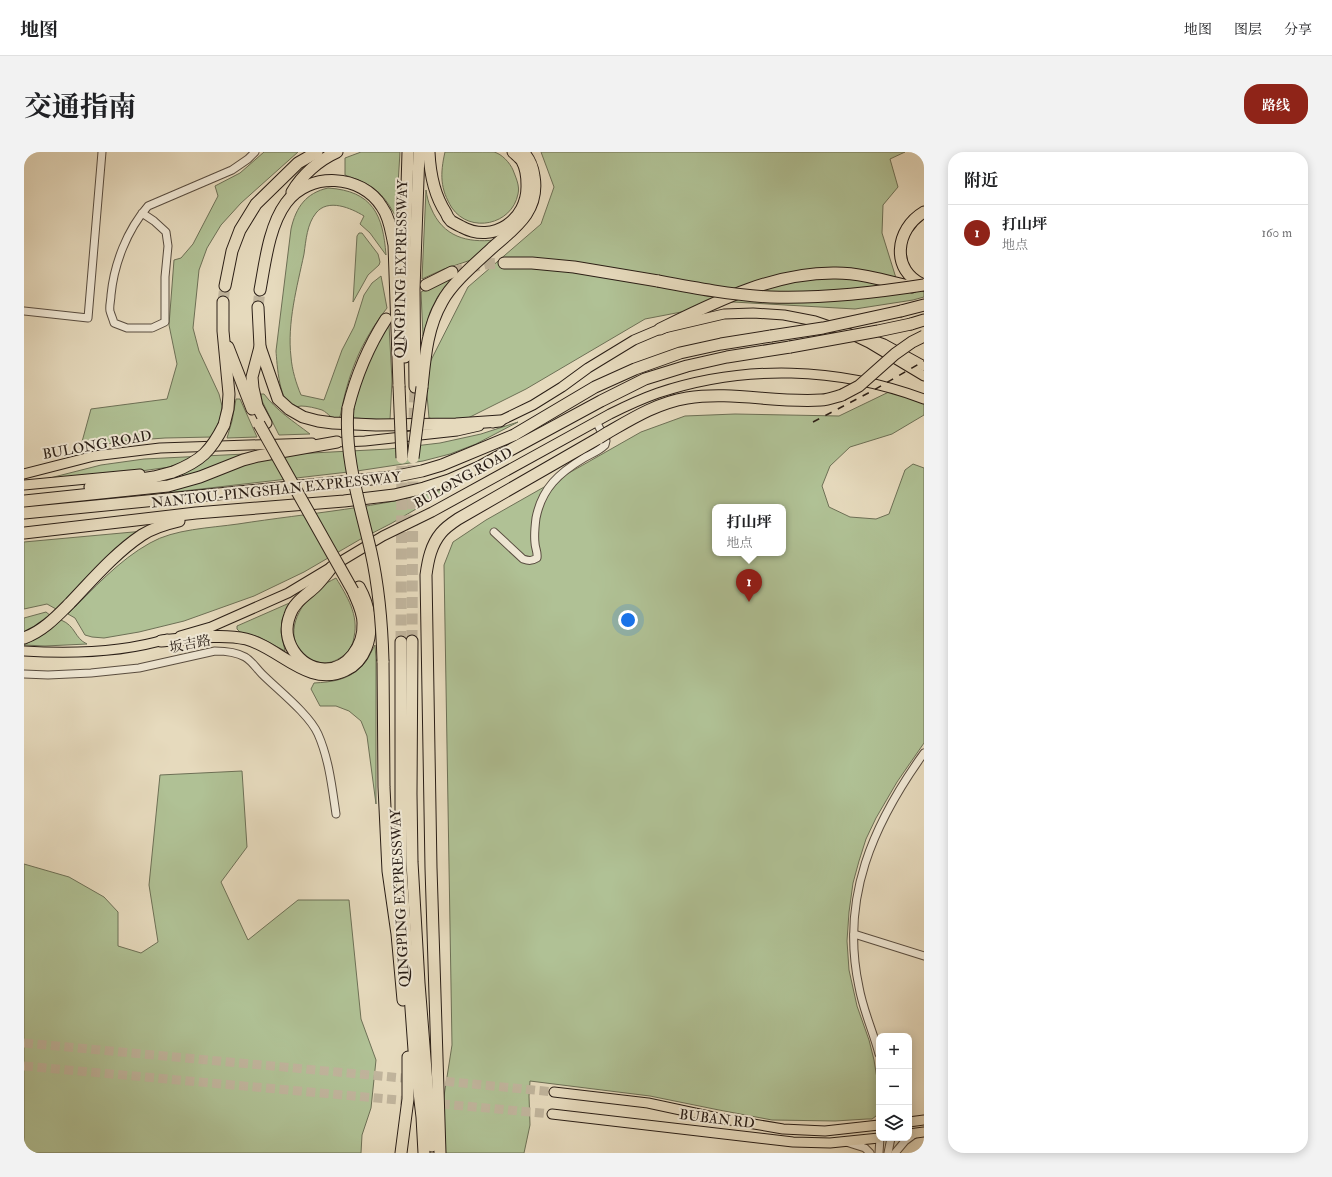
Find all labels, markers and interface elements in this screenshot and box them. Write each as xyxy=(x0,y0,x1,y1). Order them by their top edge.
text: 地图 xyxy=(20,18,58,42)
text: 地图 xyxy=(1184,21,1212,38)
text: 图层 xyxy=(1234,21,1262,38)
text: 分享 xyxy=(1284,21,1312,38)
button: 路线 xyxy=(1244,84,1308,124)
text: 交通指南 xyxy=(24,90,136,125)
text: 附近 xyxy=(964,170,998,191)
street label: QINGPING EXPRESSWAY xyxy=(391,179,411,358)
text: 打山坪 xyxy=(1002,215,1047,234)
text: 1 xyxy=(975,225,979,241)
text: 160 m xyxy=(1261,225,1292,241)
text: 地点 xyxy=(1002,237,1028,253)
street label: BULONG ROAD xyxy=(41,427,153,463)
street label: BULONG ROAD xyxy=(411,444,515,512)
street label: NANTOU-PINGSHAN EXPRESSWAY xyxy=(150,468,402,512)
popup xyxy=(712,504,786,556)
text: 打山坪 xyxy=(726,513,772,532)
text: 地点 xyxy=(726,535,753,551)
pin: 1 xyxy=(736,569,762,602)
your location xyxy=(618,610,638,630)
street label: 坂吉路 xyxy=(168,632,212,656)
street label: QINGPING EXPRESSWAY xyxy=(387,808,413,988)
map controls xyxy=(876,1033,912,1141)
button: + xyxy=(876,1033,912,1069)
button: − xyxy=(876,1069,912,1105)
button: layers xyxy=(876,1105,912,1141)
street label: BUBAN RD xyxy=(678,1106,756,1132)

